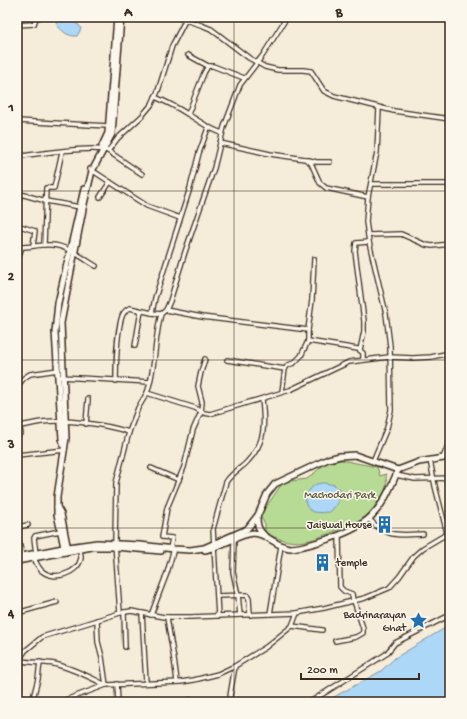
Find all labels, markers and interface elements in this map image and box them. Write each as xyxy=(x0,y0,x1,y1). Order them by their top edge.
text: A xyxy=(123,6,133,21)
text: B xyxy=(335,6,344,21)
text: 1 xyxy=(7,101,14,116)
text: 2 xyxy=(8,270,15,285)
text: 3 xyxy=(7,438,15,453)
park label: Machodari Park xyxy=(304,490,377,502)
building icon: Jaiswal House xyxy=(375,514,395,534)
place label: Jaiswal House xyxy=(307,520,372,532)
building icon: temple xyxy=(313,552,333,572)
place label: temple xyxy=(335,558,368,570)
text: 4 xyxy=(7,607,15,622)
place label: Badrinarayan Ghat xyxy=(342,610,408,635)
place icon: Badrinarayan Ghat xyxy=(409,610,429,630)
scale bar xyxy=(301,655,419,681)
text: 200 m xyxy=(307,664,338,678)

